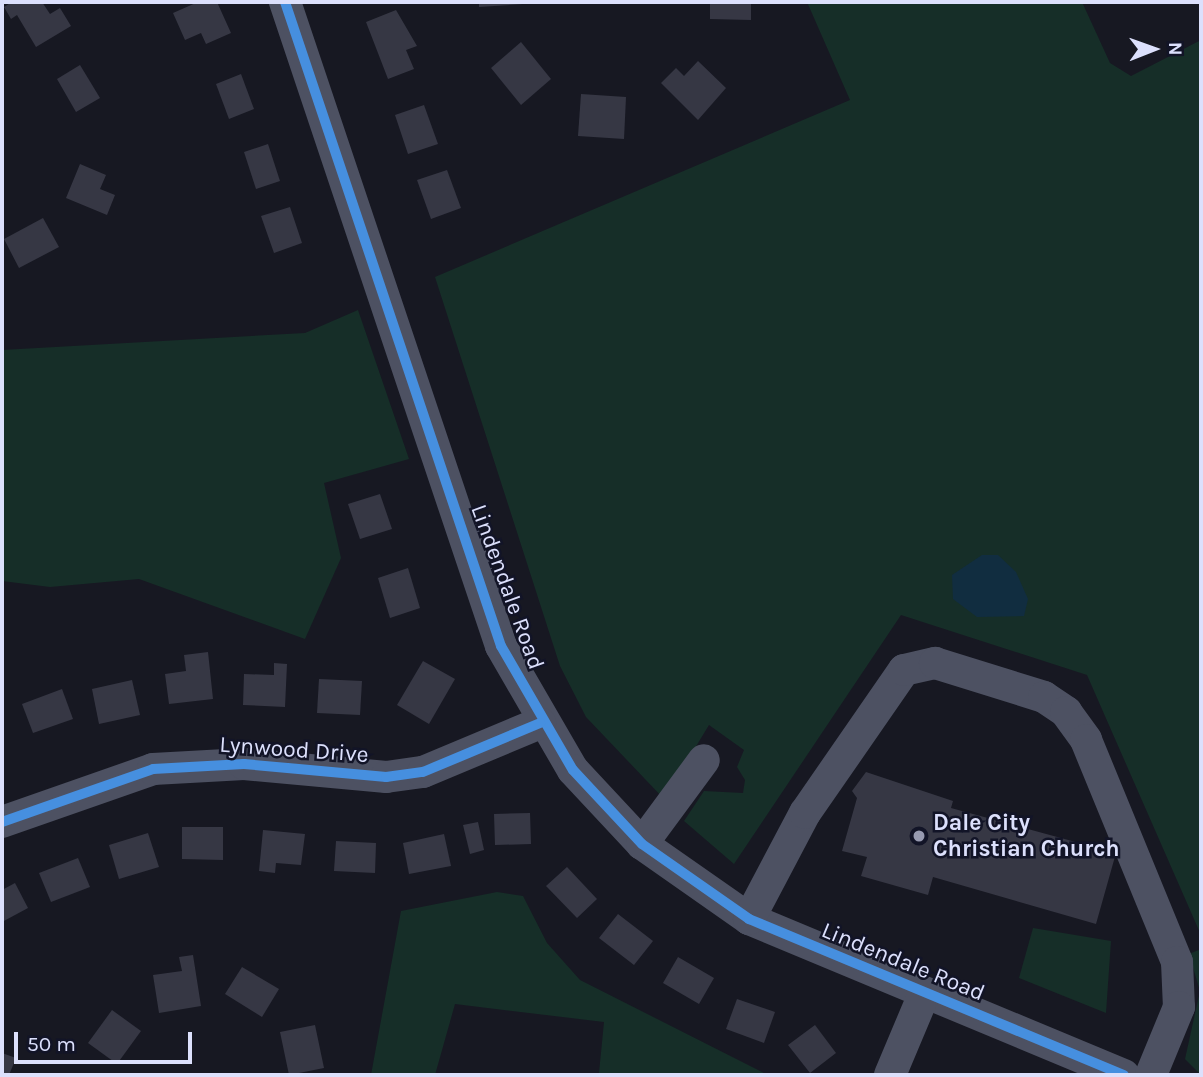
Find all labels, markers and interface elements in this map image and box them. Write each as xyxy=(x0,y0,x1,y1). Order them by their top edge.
north arrow xyxy=(1119,14,1189,84)
text: N xyxy=(1164,42,1186,56)
street label: Lindendale Road xyxy=(464,501,550,673)
street label: Lynwood Drive xyxy=(219,731,369,769)
place label: Dale City Christian Church xyxy=(933,809,1120,863)
marker: Dale City Christian Church xyxy=(911,828,927,844)
street label: Lindendale Road xyxy=(817,917,989,1007)
scale bar xyxy=(18,1018,196,1062)
text: 50 m xyxy=(27,1032,76,1056)

